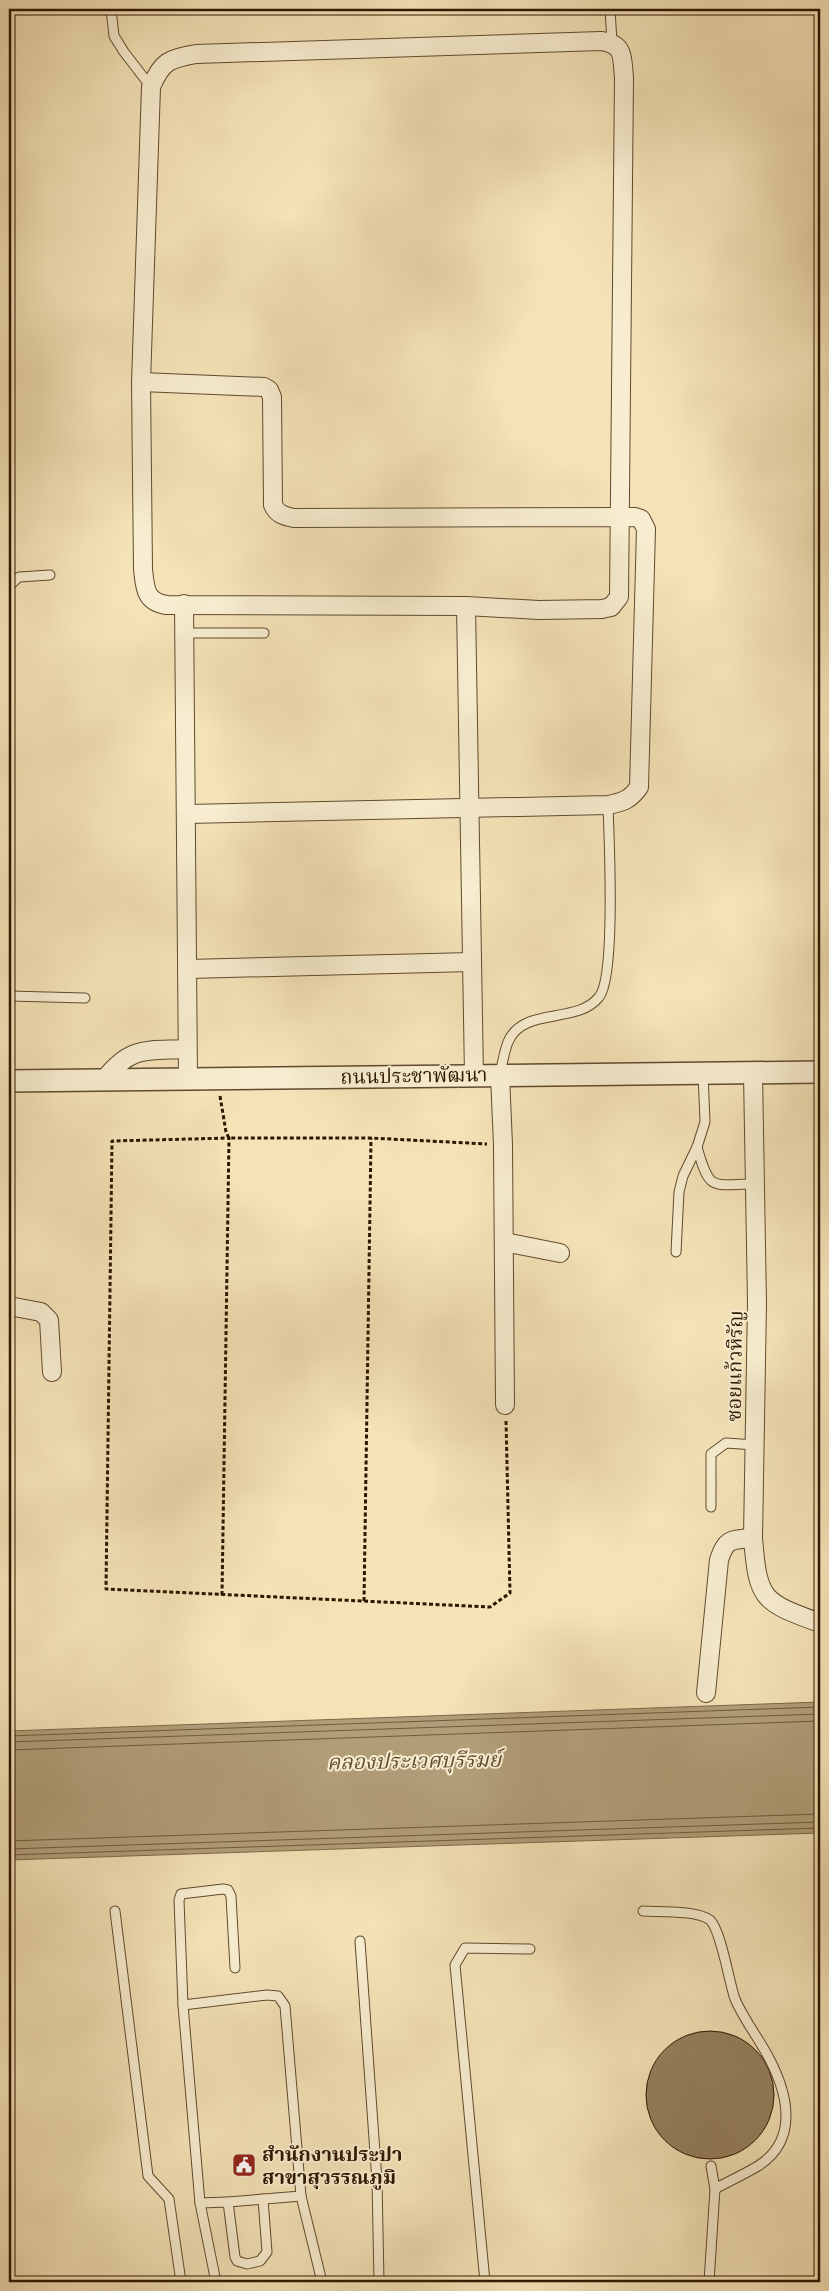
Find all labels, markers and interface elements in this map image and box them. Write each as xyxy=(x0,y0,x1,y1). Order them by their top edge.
street label: ถนนประชาพัฒนา xyxy=(340,1061,488,1091)
street label: ซอยแก้วหิรัญ xyxy=(721,1310,749,1422)
water label: คลองประเวศบุรีรมย์ xyxy=(327,1745,506,1777)
place label: สำนักงานประปา สาขาสุวรรณภูมิ xyxy=(262,2141,402,2191)
public building icon: สำนักงานประปา สาขาสุวรรณภูมิ xyxy=(231,2152,257,2178)

